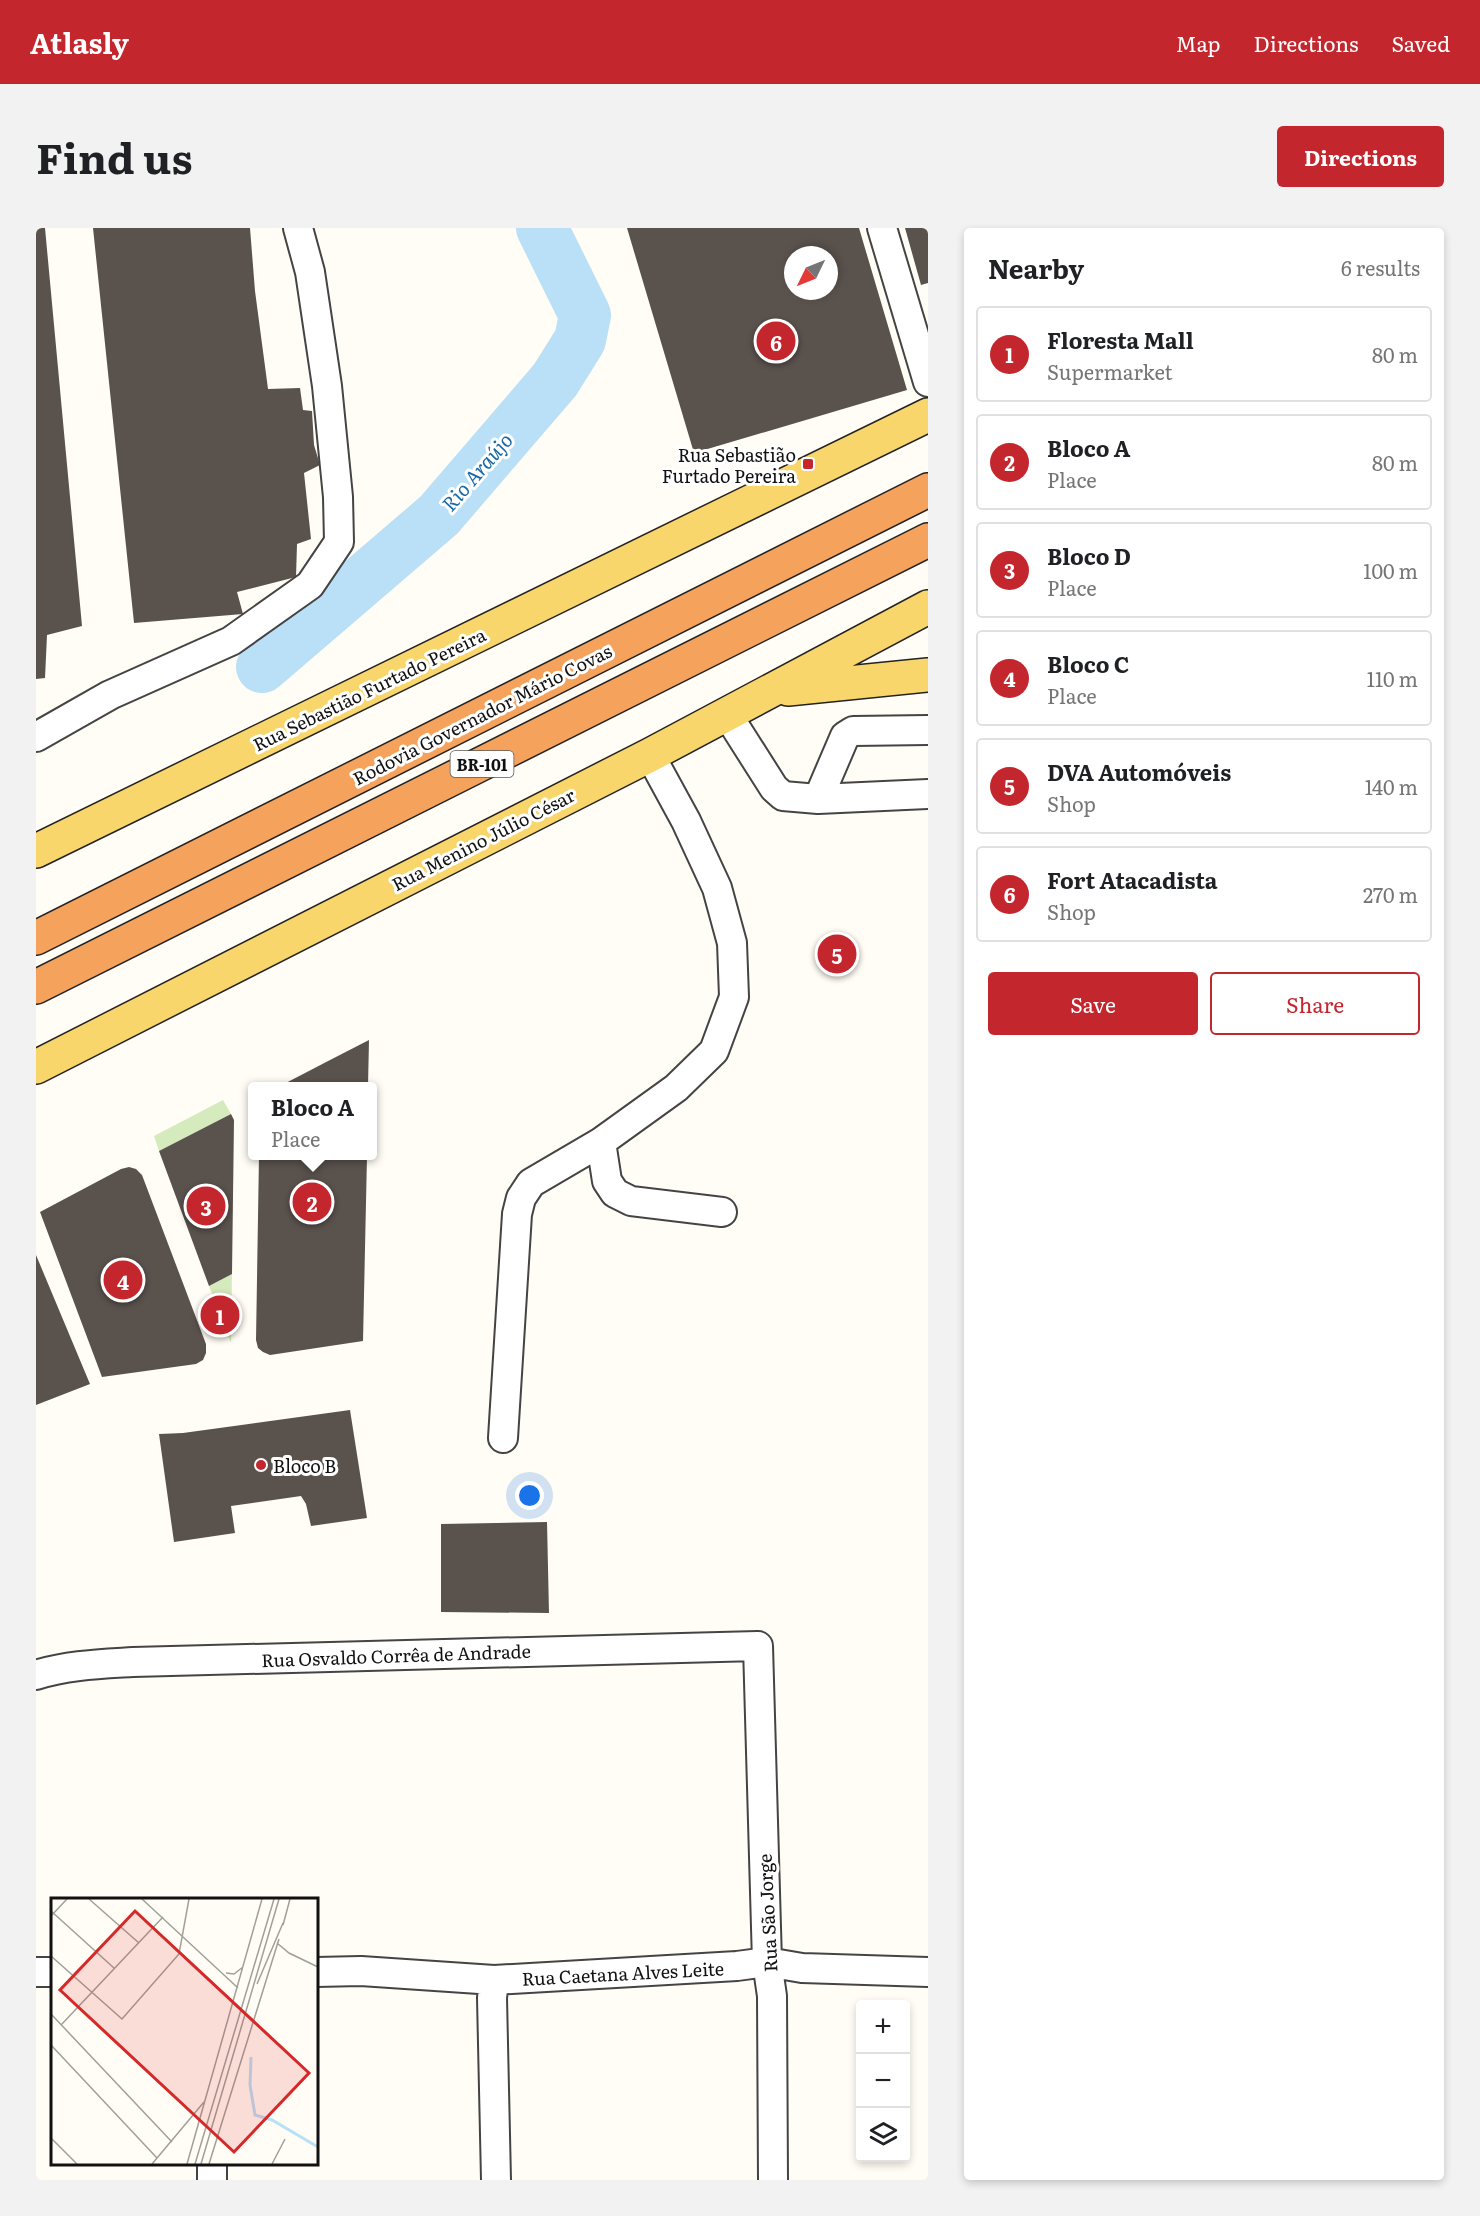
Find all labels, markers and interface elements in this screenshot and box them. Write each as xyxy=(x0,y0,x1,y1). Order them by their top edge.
text: Atlasly xyxy=(30,21,129,63)
text: Map xyxy=(1176,27,1221,58)
text: Directions xyxy=(1254,27,1359,58)
text: Saved xyxy=(1392,27,1450,58)
text: Find us xyxy=(36,125,193,187)
button: Directions xyxy=(1277,126,1444,187)
north arrow xyxy=(784,246,838,300)
text: Nearby xyxy=(988,248,1084,287)
text: 6 results xyxy=(1341,252,1420,282)
pin: 6 xyxy=(756,318,796,364)
text: Floresta Mall xyxy=(1047,323,1194,356)
text: 1 xyxy=(1005,339,1014,369)
text: 80 m xyxy=(1372,339,1418,369)
text: Supermarket xyxy=(1047,356,1173,386)
water label: Rio Araújo xyxy=(433,425,519,517)
text: Bloco A xyxy=(1047,431,1130,464)
place label: Rua Sebastião Furtado Pereira xyxy=(662,441,796,489)
text: 2 xyxy=(1004,447,1015,477)
text: 80 m xyxy=(1372,447,1418,477)
marker: Rua Sebastião Furtado Pereira xyxy=(801,457,815,471)
text: Place xyxy=(1047,464,1097,494)
text: Bloco D xyxy=(1047,539,1131,572)
text: 3 xyxy=(1004,555,1015,585)
text: 100 m xyxy=(1363,555,1418,585)
text: Place xyxy=(1047,572,1097,602)
street label: Rua Sebastião Furtado Pereira xyxy=(248,621,490,757)
street label: Rodovia Governador Mário Covas xyxy=(348,637,616,791)
text: Bloco C xyxy=(1047,647,1129,680)
text: 4 xyxy=(1003,663,1016,693)
text: 110 m xyxy=(1367,663,1418,693)
text: Place xyxy=(1047,680,1097,710)
road number: BR-101 xyxy=(450,751,514,777)
text: DVA Automóveis xyxy=(1047,755,1231,788)
text: 5 xyxy=(1004,771,1015,801)
text: 140 m xyxy=(1365,771,1418,801)
street label: Rua Menino Júlio César xyxy=(387,781,580,897)
text: Shop xyxy=(1047,788,1096,818)
text: Fort Atacadista xyxy=(1047,863,1217,896)
text: 6 xyxy=(1004,879,1015,909)
text: 270 m xyxy=(1363,879,1418,909)
text: Shop xyxy=(1047,896,1096,926)
pin: 5 xyxy=(818,932,856,976)
button: Save xyxy=(988,972,1198,1035)
button: Share xyxy=(1210,972,1420,1035)
popup xyxy=(248,1082,377,1160)
text: Bloco A xyxy=(271,1090,354,1123)
text: Place xyxy=(271,1123,320,1153)
pin: 2 xyxy=(292,1180,332,1224)
pin: 3 xyxy=(186,1184,226,1228)
pin: 4 xyxy=(104,1258,142,1302)
pin: 1 xyxy=(200,1292,240,1338)
place label: Bloco B xyxy=(273,1452,336,1479)
marker: Bloco B xyxy=(254,1458,268,1472)
your location xyxy=(515,1481,544,1510)
street label: Rua Osvaldo Corrêa de Andrade xyxy=(261,1637,531,1673)
street label: Rua São Jorge xyxy=(750,1853,784,1973)
inset map xyxy=(51,1898,318,2165)
street label: Rua Caetana Alves Leite xyxy=(521,1954,725,1992)
map controls xyxy=(856,2000,910,2162)
button: + xyxy=(856,2000,910,2054)
button: − xyxy=(856,2054,910,2108)
button: layers xyxy=(856,2108,910,2162)

